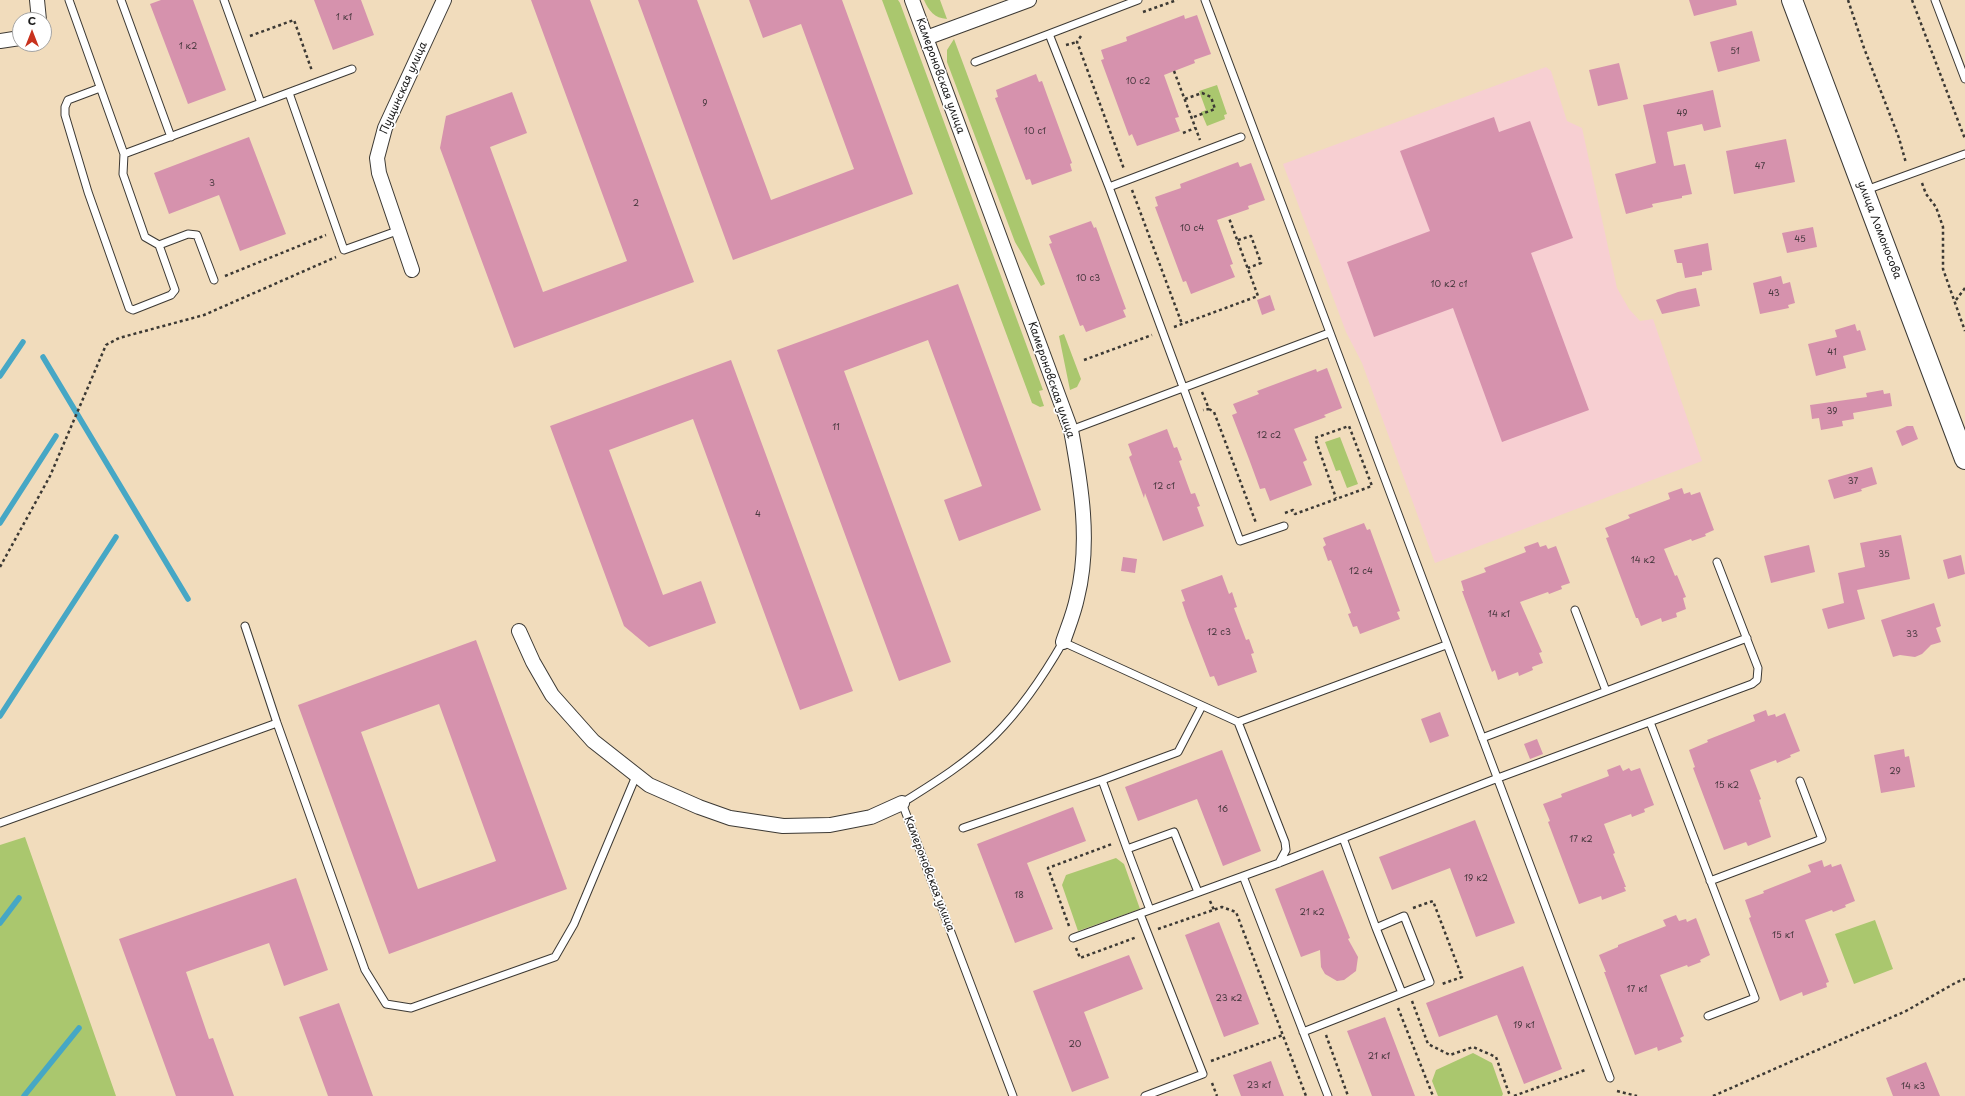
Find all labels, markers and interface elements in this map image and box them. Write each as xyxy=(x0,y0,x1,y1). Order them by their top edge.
north arrow xyxy=(12,12,52,52)
text: С xyxy=(28,12,36,29)
house number: 1 к1 xyxy=(336,13,352,23)
street label: Камероновская улица xyxy=(913,16,967,136)
street label: Пущинская улица xyxy=(378,40,430,136)
house number: 1 к2 xyxy=(179,42,197,52)
house number: 51 xyxy=(1730,47,1740,57)
house number: 10 с2 xyxy=(1126,77,1150,87)
house number: 9 xyxy=(702,99,708,109)
house number: 49 xyxy=(1676,109,1688,119)
house number: 10 с1 xyxy=(1024,127,1046,137)
house number: 47 xyxy=(1755,162,1765,172)
house number: 3 xyxy=(209,179,215,189)
street label: улица Ломоносова xyxy=(1854,179,1904,281)
house number: 2 xyxy=(633,199,639,209)
house number: 10 с4 xyxy=(1180,224,1204,234)
house number: 45 xyxy=(1794,235,1806,245)
house number: 10 с3 xyxy=(1076,274,1100,284)
house number: 10 к2 с1 xyxy=(1431,280,1467,290)
house number: 43 xyxy=(1768,289,1780,299)
street label: Камероновская улица xyxy=(1025,320,1077,440)
house number: 41 xyxy=(1827,348,1837,358)
house number: 39 xyxy=(1826,407,1838,417)
house number: 11 xyxy=(832,423,840,433)
house number: 12 с2 xyxy=(1257,431,1281,441)
house number: 37 xyxy=(1848,477,1858,487)
house number: 12 с1 xyxy=(1153,482,1175,492)
house number: 4 xyxy=(755,510,761,520)
house number: 35 xyxy=(1878,550,1890,560)
house number: 14 к2 xyxy=(1631,556,1655,566)
house number: 12 с4 xyxy=(1349,567,1373,577)
house number: 14 к1 xyxy=(1488,610,1510,620)
house number: 12 с3 xyxy=(1207,628,1231,638)
house number: 33 xyxy=(1906,630,1918,640)
house number: 29 xyxy=(1889,767,1901,777)
house number: 15 к2 xyxy=(1715,781,1739,791)
house number: 16 xyxy=(1218,805,1228,815)
street label: Камероновская улица xyxy=(901,815,957,933)
house number: 17 к2 xyxy=(1569,835,1593,845)
house number: 19 к2 xyxy=(1464,874,1488,884)
house number: 18 xyxy=(1014,891,1024,901)
house number: 21 к2 xyxy=(1299,908,1325,918)
house number: 15 к1 xyxy=(1772,931,1794,941)
house number: 17 к1 xyxy=(1626,985,1648,995)
house number: 23 к2 xyxy=(1216,994,1242,1004)
house number: 19 к1 xyxy=(1513,1021,1535,1031)
house number: 20 xyxy=(1069,1040,1081,1050)
house number: 21 к1 xyxy=(1368,1052,1390,1062)
house number: 23 к1 xyxy=(1247,1081,1271,1091)
house number: 14 к3 xyxy=(1901,1082,1925,1092)

